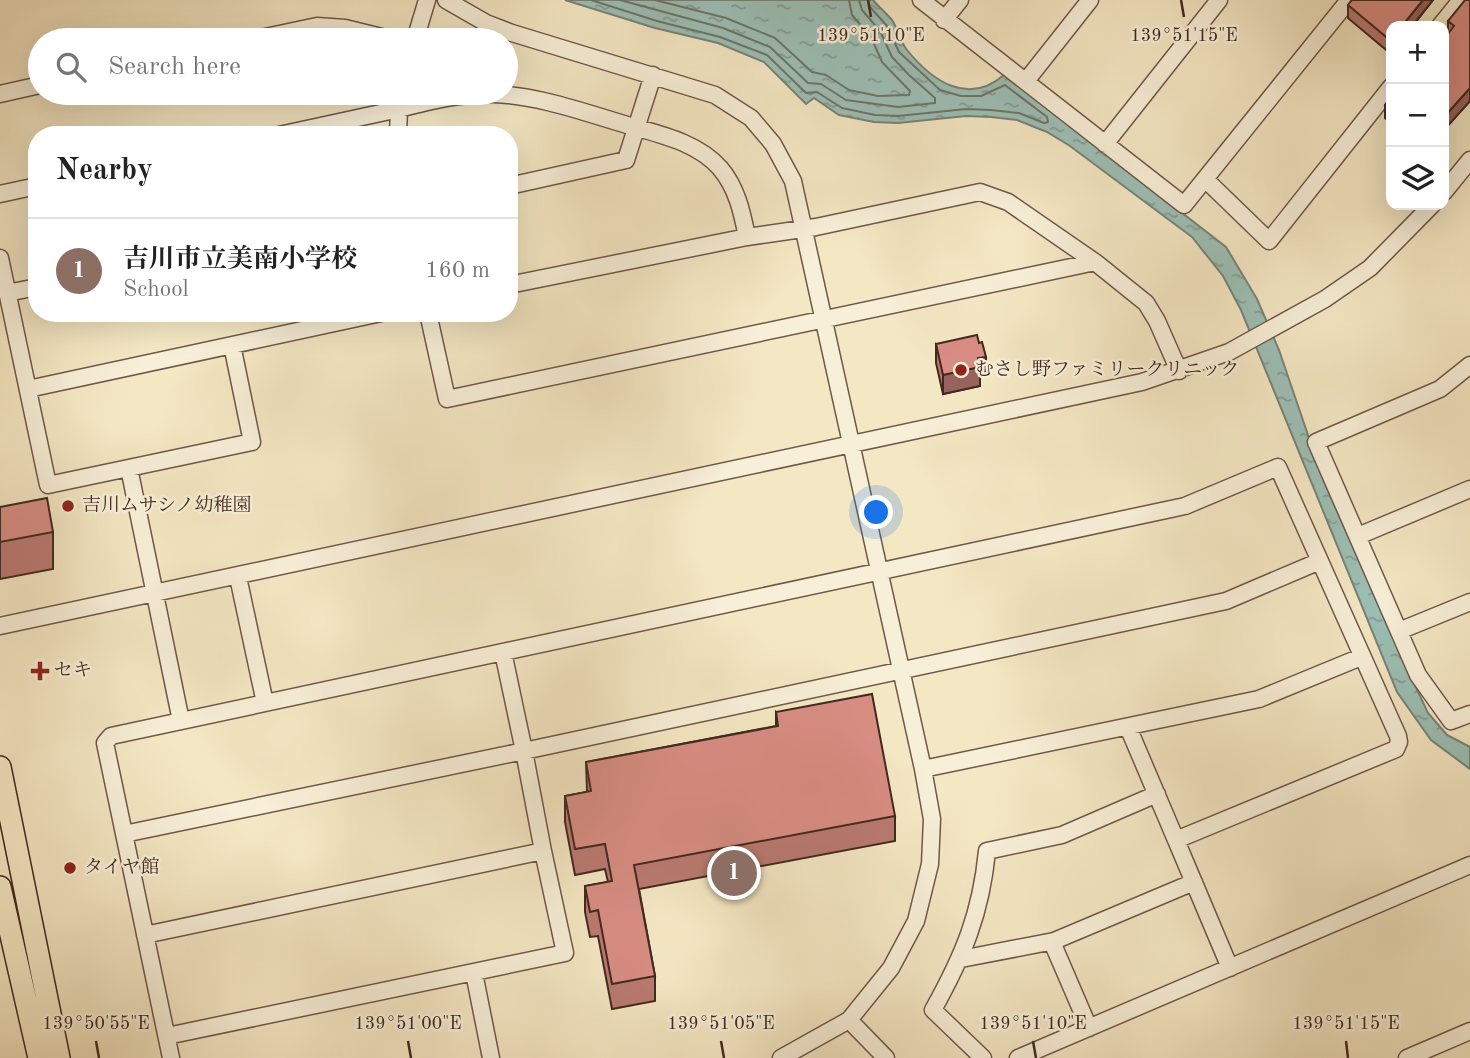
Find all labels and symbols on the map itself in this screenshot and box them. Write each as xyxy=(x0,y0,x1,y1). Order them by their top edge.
text: 139°51'10"E xyxy=(817,27,925,45)
text: 139°51'15"E xyxy=(1130,27,1238,45)
place label: むさし野ファミリークリニック xyxy=(975,359,1239,380)
marker: むさし野ファミリークリニック xyxy=(953,362,969,378)
place label: 吉川ムサシノ幼稚園 xyxy=(82,495,251,516)
your location xyxy=(859,495,893,529)
marker: 吉川ムサシノ幼稚園 xyxy=(60,498,76,514)
place label: セキ xyxy=(54,661,92,681)
marker: セキ xyxy=(32,663,48,679)
pin: 1 xyxy=(711,847,757,899)
place label: タイヤ館 xyxy=(84,857,160,878)
marker: タイヤ館 xyxy=(62,860,78,876)
text: 139°50'55"E xyxy=(42,1015,150,1033)
text: 139°51'00"E xyxy=(354,1015,462,1033)
text: 139°51'05"E xyxy=(667,1015,775,1033)
text: 139°51'10"E xyxy=(979,1015,1087,1033)
text: 139°51'15"E xyxy=(1292,1015,1400,1033)

